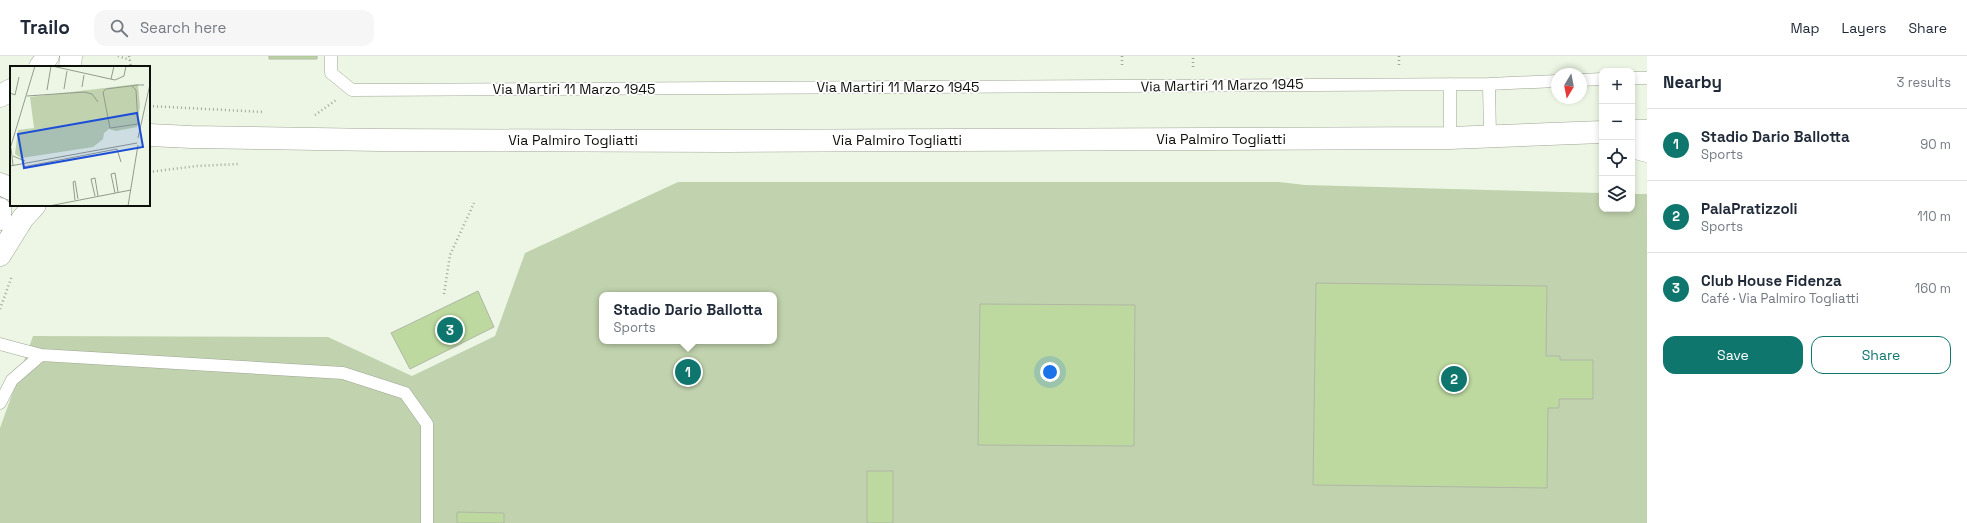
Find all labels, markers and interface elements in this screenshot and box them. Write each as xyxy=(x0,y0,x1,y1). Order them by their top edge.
search box xyxy=(94,10,374,46)
text: Trailo xyxy=(20,15,70,40)
icon: search xyxy=(108,17,130,39)
text: Search here xyxy=(140,18,226,37)
text: Map xyxy=(1790,19,1820,37)
text: Layers xyxy=(1842,19,1886,37)
text: Share xyxy=(1908,19,1947,37)
inset map xyxy=(10,66,150,206)
north arrow xyxy=(1551,68,1587,104)
map controls xyxy=(1599,68,1635,212)
button: + xyxy=(1599,68,1635,104)
text: Nearby xyxy=(1663,71,1722,93)
text: 3 results xyxy=(1897,74,1951,91)
street label: Via Martiri 11 Marzo 1945 xyxy=(1140,75,1304,95)
street label: Via Martiri 11 Marzo 1945 xyxy=(817,78,979,96)
street label: Via Martiri 11 Marzo 1945 xyxy=(493,80,655,98)
button: − xyxy=(1599,104,1635,140)
text: Stadio Dario Ballotta xyxy=(1701,127,1850,146)
street label: Via Palmiro Togliatti xyxy=(1156,130,1286,148)
street label: Via Palmiro Togliatti xyxy=(508,131,638,149)
street label: Via Palmiro Togliatti xyxy=(832,131,962,149)
text: 1 xyxy=(1673,136,1679,153)
text: 90 m xyxy=(1920,136,1951,153)
button: locate xyxy=(1599,140,1635,176)
text: Sports xyxy=(1701,146,1743,163)
button: layers xyxy=(1599,176,1635,212)
text: PalaPratizzoli xyxy=(1701,199,1798,218)
text: 2 xyxy=(1672,208,1680,225)
text: 110 m xyxy=(1917,208,1951,225)
text: Sports xyxy=(1701,218,1743,235)
text: Club House Fidenza xyxy=(1701,271,1842,290)
text: 3 xyxy=(1672,280,1680,297)
text: 160 m xyxy=(1915,280,1951,297)
text: Café · Via Palmiro Togliatti xyxy=(1701,290,1859,307)
popup xyxy=(599,292,777,344)
text: Stadio Dario Ballotta xyxy=(614,300,762,319)
pin: 3 xyxy=(437,315,463,345)
text: Sports xyxy=(614,319,656,336)
button: Save xyxy=(1663,336,1803,374)
button: Share xyxy=(1811,336,1951,374)
pin: 1 xyxy=(675,357,701,387)
your location xyxy=(1040,362,1060,382)
pin: 2 xyxy=(1441,364,1467,394)

